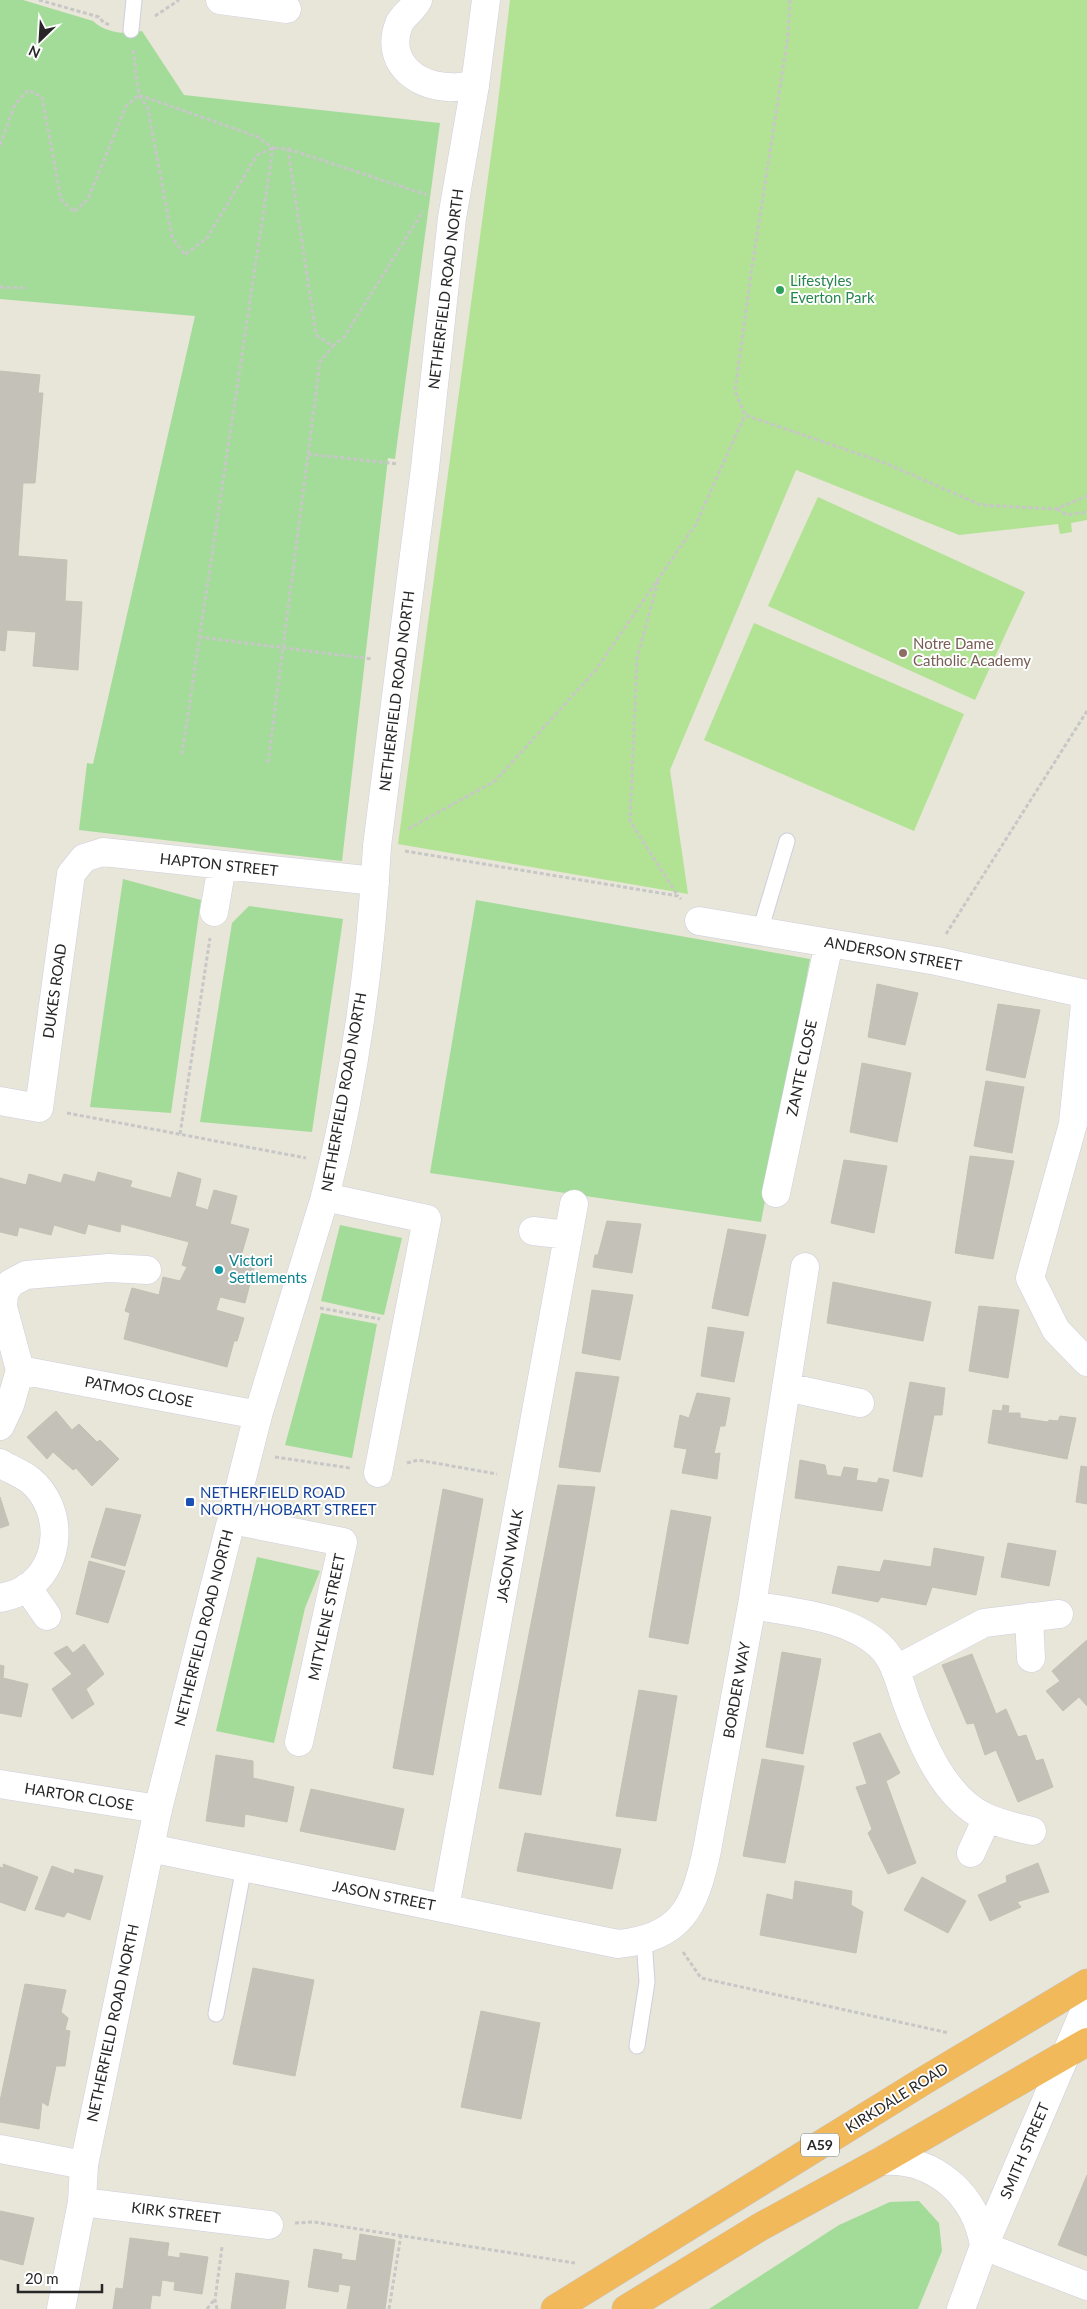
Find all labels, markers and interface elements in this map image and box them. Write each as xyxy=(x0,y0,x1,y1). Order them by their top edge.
north arrow xyxy=(15,15,65,65)
text: N xyxy=(26,42,43,62)
street label: NETHERFIELD ROAD NORTH xyxy=(424,188,466,390)
place label: Lifestyles Everton Park xyxy=(790,271,875,306)
marker: Lifestyles Everton Park xyxy=(774,284,786,296)
street label: NETHERFIELD ROAD NORTH xyxy=(375,590,417,792)
place label: Notre Dame Catholic Academy xyxy=(913,634,1031,669)
marker: Notre Dame Catholic Academy xyxy=(897,647,909,659)
street label: HAPTON STREET xyxy=(159,849,279,879)
street label: ANDERSON STREET xyxy=(823,932,963,974)
street label: DUKES ROAD xyxy=(38,942,70,1039)
street label: NETHERFIELD ROAD NORTH xyxy=(317,991,369,1193)
street label: ZANTE CLOSE xyxy=(782,1018,820,1118)
place label: Victori Settlements xyxy=(229,1251,307,1286)
marker: Victori Settlements xyxy=(213,1264,225,1276)
street label: PATMOS CLOSE xyxy=(83,1372,195,1410)
place label: NETHERFIELD ROAD NORTH/HOBART STREET xyxy=(200,1483,377,1518)
marker: NETHERFIELD ROAD NORTH/HOBART STREET xyxy=(184,1496,196,1508)
street label: JASON WALK xyxy=(492,1508,526,1604)
street label: NETHERFIELD ROAD NORTH xyxy=(170,1528,236,1728)
street label: MITYLENE STREET xyxy=(304,1552,348,1682)
street label: BORDER WAY xyxy=(719,1640,753,1739)
street label: HARTOR CLOSE xyxy=(23,1778,135,1814)
street label: JASON STREET xyxy=(331,1876,437,1914)
street label: NETHERFIELD ROAD NORTH xyxy=(82,1922,142,2123)
street label: KIRKDALE ROAD xyxy=(842,2058,951,2136)
street label: SMITH STREET xyxy=(996,2100,1053,2202)
road number: A59 xyxy=(801,2134,839,2156)
street label: KIRK STREET xyxy=(130,2198,222,2226)
scale bar xyxy=(18,2262,101,2294)
text: 20 m xyxy=(25,2269,59,2287)

